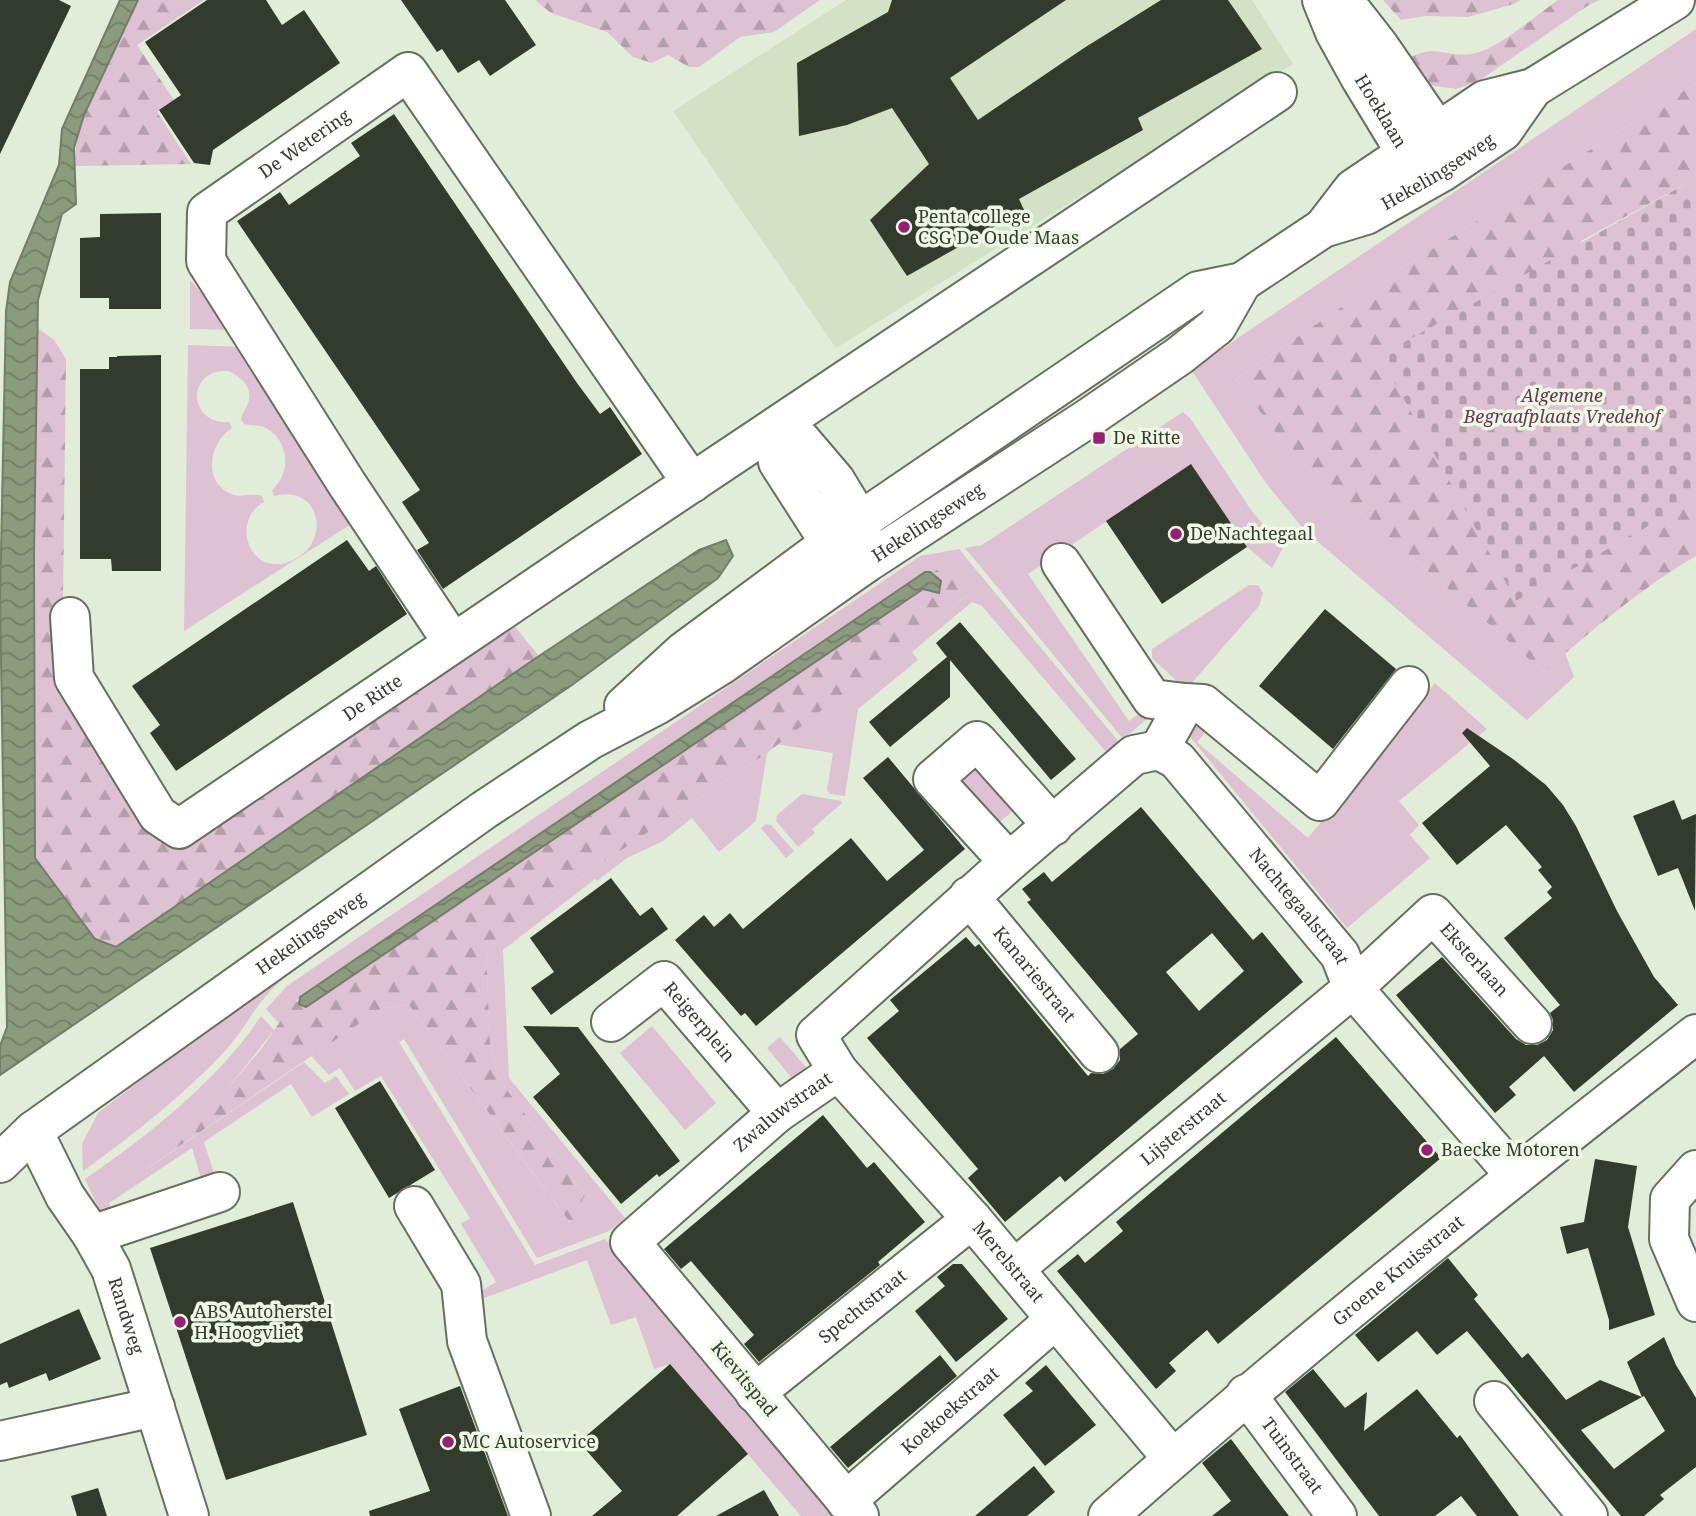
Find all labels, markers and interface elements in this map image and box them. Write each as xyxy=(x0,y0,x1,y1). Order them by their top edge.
street label: Hoeklaan xyxy=(1350,69,1413,152)
street label: De Wetering xyxy=(254,103,355,183)
street label: Hekelingseweg xyxy=(1376,127,1499,215)
place label: Penta college CSG De Oude Maas xyxy=(918,204,1079,249)
marker: Penta college CSG De Oude Maas xyxy=(896,219,912,235)
park label: Algemene Begraafplaats Vredehof xyxy=(1463,383,1664,428)
place label: De Ritte xyxy=(1113,425,1180,449)
marker: De Ritte xyxy=(1091,430,1107,446)
street label: Hekelingseweg xyxy=(867,476,988,567)
place label: De Nachtegaal xyxy=(1190,521,1313,545)
marker: De Nachtegaal xyxy=(1168,526,1184,542)
street label: De Ritte xyxy=(338,668,407,726)
street label: Nachtegaalstraat xyxy=(1244,842,1355,967)
street label: Hekelingseweg xyxy=(251,885,370,980)
street label: Eksterlaan xyxy=(1435,917,1515,1002)
street label: Kanariestraat xyxy=(988,921,1082,1027)
street label: Reigerplein xyxy=(659,976,741,1067)
street label: Zwaluwstraat xyxy=(728,1066,836,1157)
street label: Lijsterstraat xyxy=(1135,1085,1231,1170)
place label: Baecke Motoren xyxy=(1441,1137,1580,1161)
marker: Baecke Motoren xyxy=(1419,1142,1435,1158)
street label: Groene Kruisstraat xyxy=(1327,1209,1468,1331)
street label: Merelstraat xyxy=(968,1216,1050,1307)
street label: Spechtstraat xyxy=(813,1263,911,1349)
street label: Randweg xyxy=(103,1274,150,1357)
place label: ABS Autoherstel H. Hoogvliet xyxy=(194,1299,333,1344)
marker: ABS Autoherstel H. Hoogvliet xyxy=(172,1314,188,1330)
street label: Kievitspad xyxy=(706,1336,783,1421)
street label: Koekoekstraat xyxy=(896,1361,1004,1459)
street label: Tuinstraat xyxy=(1257,1412,1329,1498)
place label: MC Autoservice xyxy=(462,1429,596,1453)
marker: MC Autoservice xyxy=(440,1434,456,1450)

